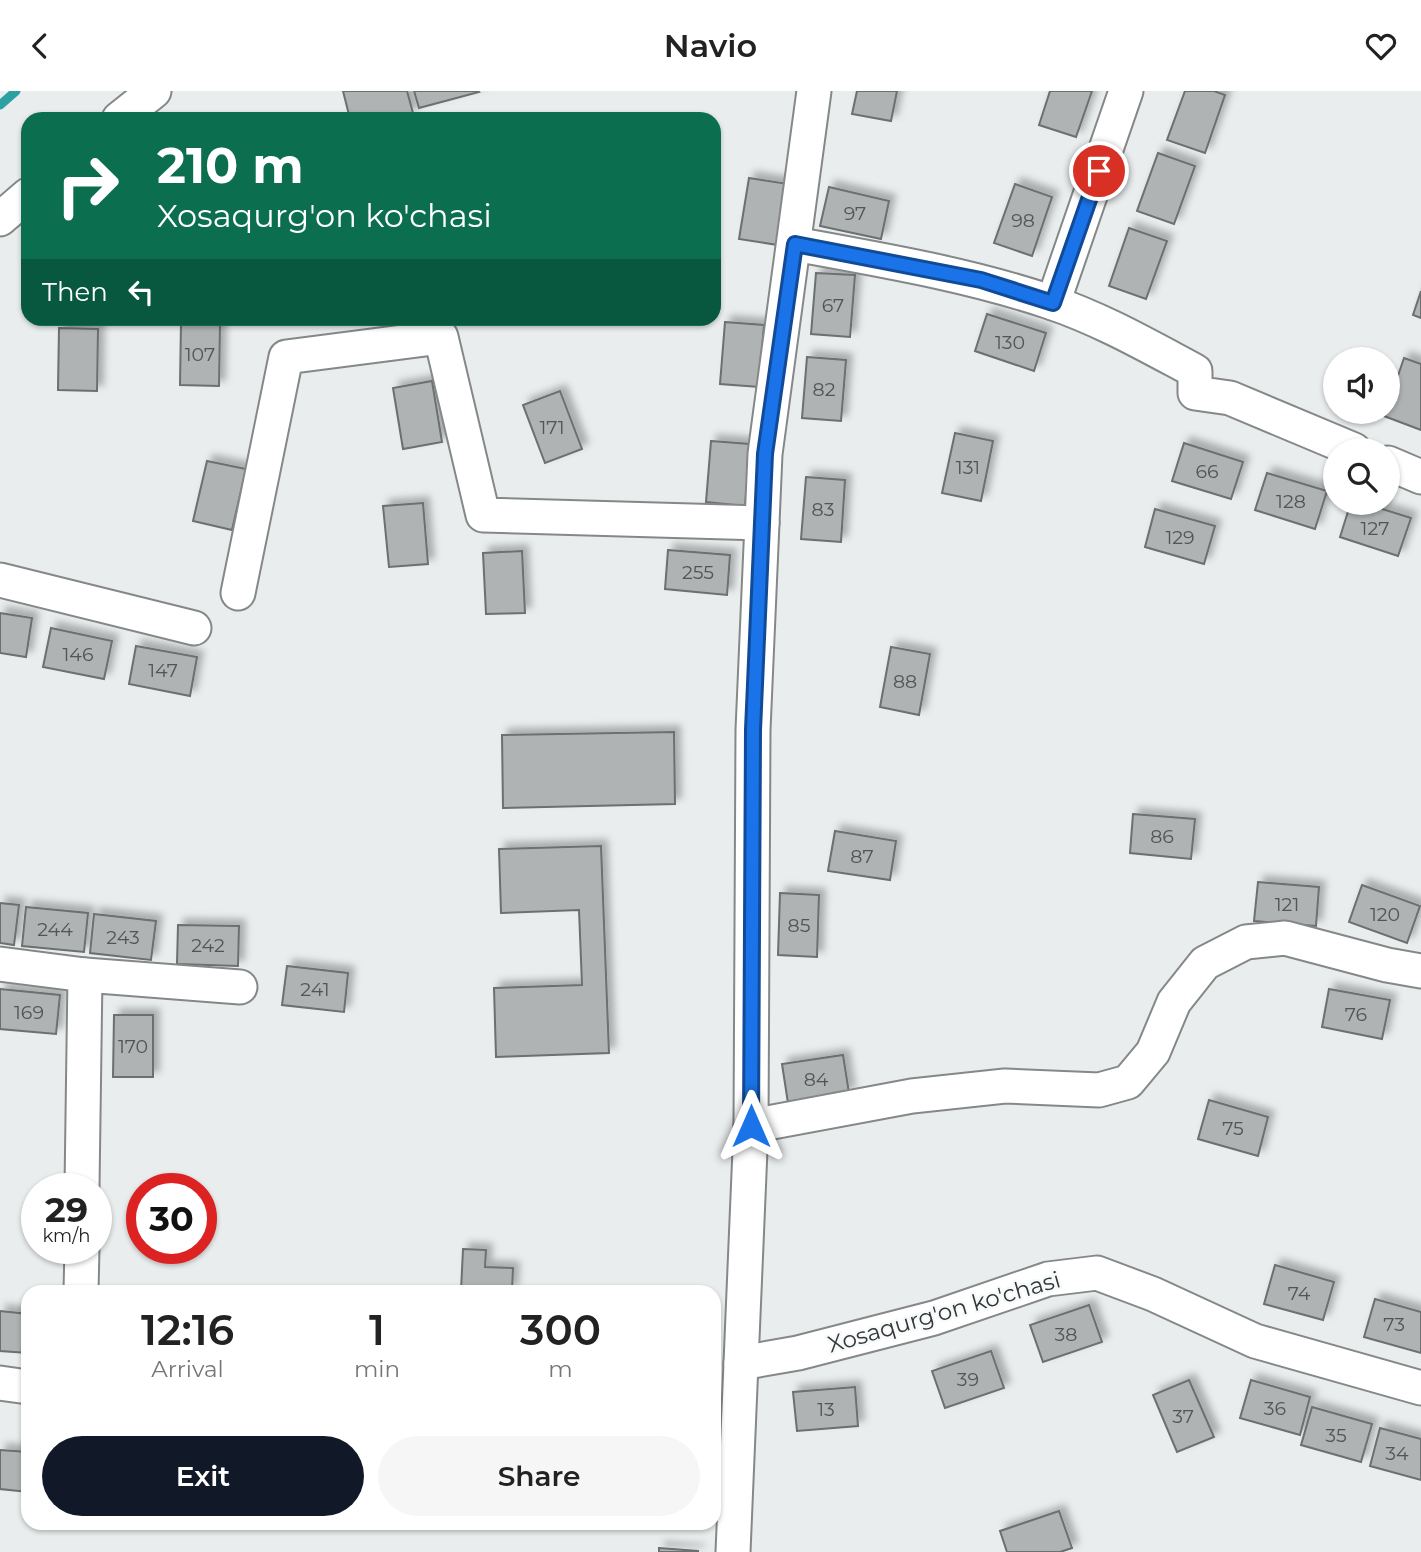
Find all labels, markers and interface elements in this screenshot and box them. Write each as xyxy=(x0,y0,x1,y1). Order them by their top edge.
text: Navio xyxy=(664,26,757,65)
icon: back xyxy=(21,27,59,65)
icon: heart xyxy=(1362,27,1400,65)
text: 210 m xyxy=(157,136,304,195)
icon: right xyxy=(42,140,133,231)
pin xyxy=(1069,141,1129,201)
icon: arrive xyxy=(1080,152,1118,190)
text: Xosaqurg'on ko'chasi xyxy=(157,196,492,235)
house number: 97 xyxy=(844,202,866,225)
house number: 98 xyxy=(1011,209,1035,232)
icon: left xyxy=(122,273,160,311)
text: Then xyxy=(42,276,108,308)
house number: 67 xyxy=(822,294,844,317)
house number: 130 xyxy=(995,331,1025,354)
house number: 107 xyxy=(185,343,215,366)
map controls xyxy=(1323,347,1400,515)
button: sound xyxy=(1323,347,1400,424)
house number: 82 xyxy=(813,378,836,401)
house number: 171 xyxy=(539,416,565,439)
button: search xyxy=(1323,438,1400,515)
house number: 131 xyxy=(956,456,980,479)
house number: 66 xyxy=(1195,460,1219,483)
house number: 128 xyxy=(1276,490,1306,513)
house number: 83 xyxy=(812,498,834,521)
house number: 127 xyxy=(1361,517,1389,540)
house number: 129 xyxy=(1165,526,1195,549)
house number: 255 xyxy=(682,561,714,584)
house number: 146 xyxy=(63,643,94,666)
house number: 147 xyxy=(148,659,178,682)
house number: 88 xyxy=(893,670,917,693)
house number: 86 xyxy=(1150,825,1174,848)
house number: 87 xyxy=(850,845,874,868)
house number: 121 xyxy=(1275,893,1299,916)
house number: 120 xyxy=(1370,903,1400,926)
house number: 85 xyxy=(788,914,811,937)
house number: 244 xyxy=(37,918,73,941)
house number: 243 xyxy=(106,926,140,949)
house number: 242 xyxy=(191,934,225,957)
house number: 241 xyxy=(300,978,330,1001)
house number: 169 xyxy=(14,1001,44,1024)
house number: 76 xyxy=(1345,1003,1367,1026)
house number: 170 xyxy=(118,1035,148,1058)
house number: 84 xyxy=(804,1068,829,1091)
position arrow xyxy=(714,1089,788,1163)
house number: 75 xyxy=(1222,1117,1244,1140)
speed limit sign: 30 xyxy=(126,1173,217,1264)
text: 29 xyxy=(45,1188,88,1231)
text: km/h xyxy=(42,1225,91,1247)
street label: Xosaqurg'on ko'chasi xyxy=(825,1265,1063,1359)
house number: 74 xyxy=(1288,1282,1311,1305)
text: 12:16 xyxy=(141,1304,234,1356)
text: 1 xyxy=(369,1304,385,1356)
text: 300 xyxy=(520,1304,601,1356)
house number: 73 xyxy=(1383,1313,1405,1336)
house number: 38 xyxy=(1055,1323,1077,1346)
text: Arrival xyxy=(151,1355,224,1383)
text: min xyxy=(354,1355,400,1383)
text: m xyxy=(548,1355,573,1383)
house number: 39 xyxy=(957,1368,979,1391)
house number: 36 xyxy=(1264,1397,1286,1420)
house number: 13 xyxy=(817,1398,835,1421)
house number: 37 xyxy=(1172,1405,1194,1428)
house number: 35 xyxy=(1325,1424,1347,1447)
button: Exit xyxy=(42,1436,364,1516)
button: Share xyxy=(378,1436,700,1516)
house number: 34 xyxy=(1385,1442,1409,1465)

